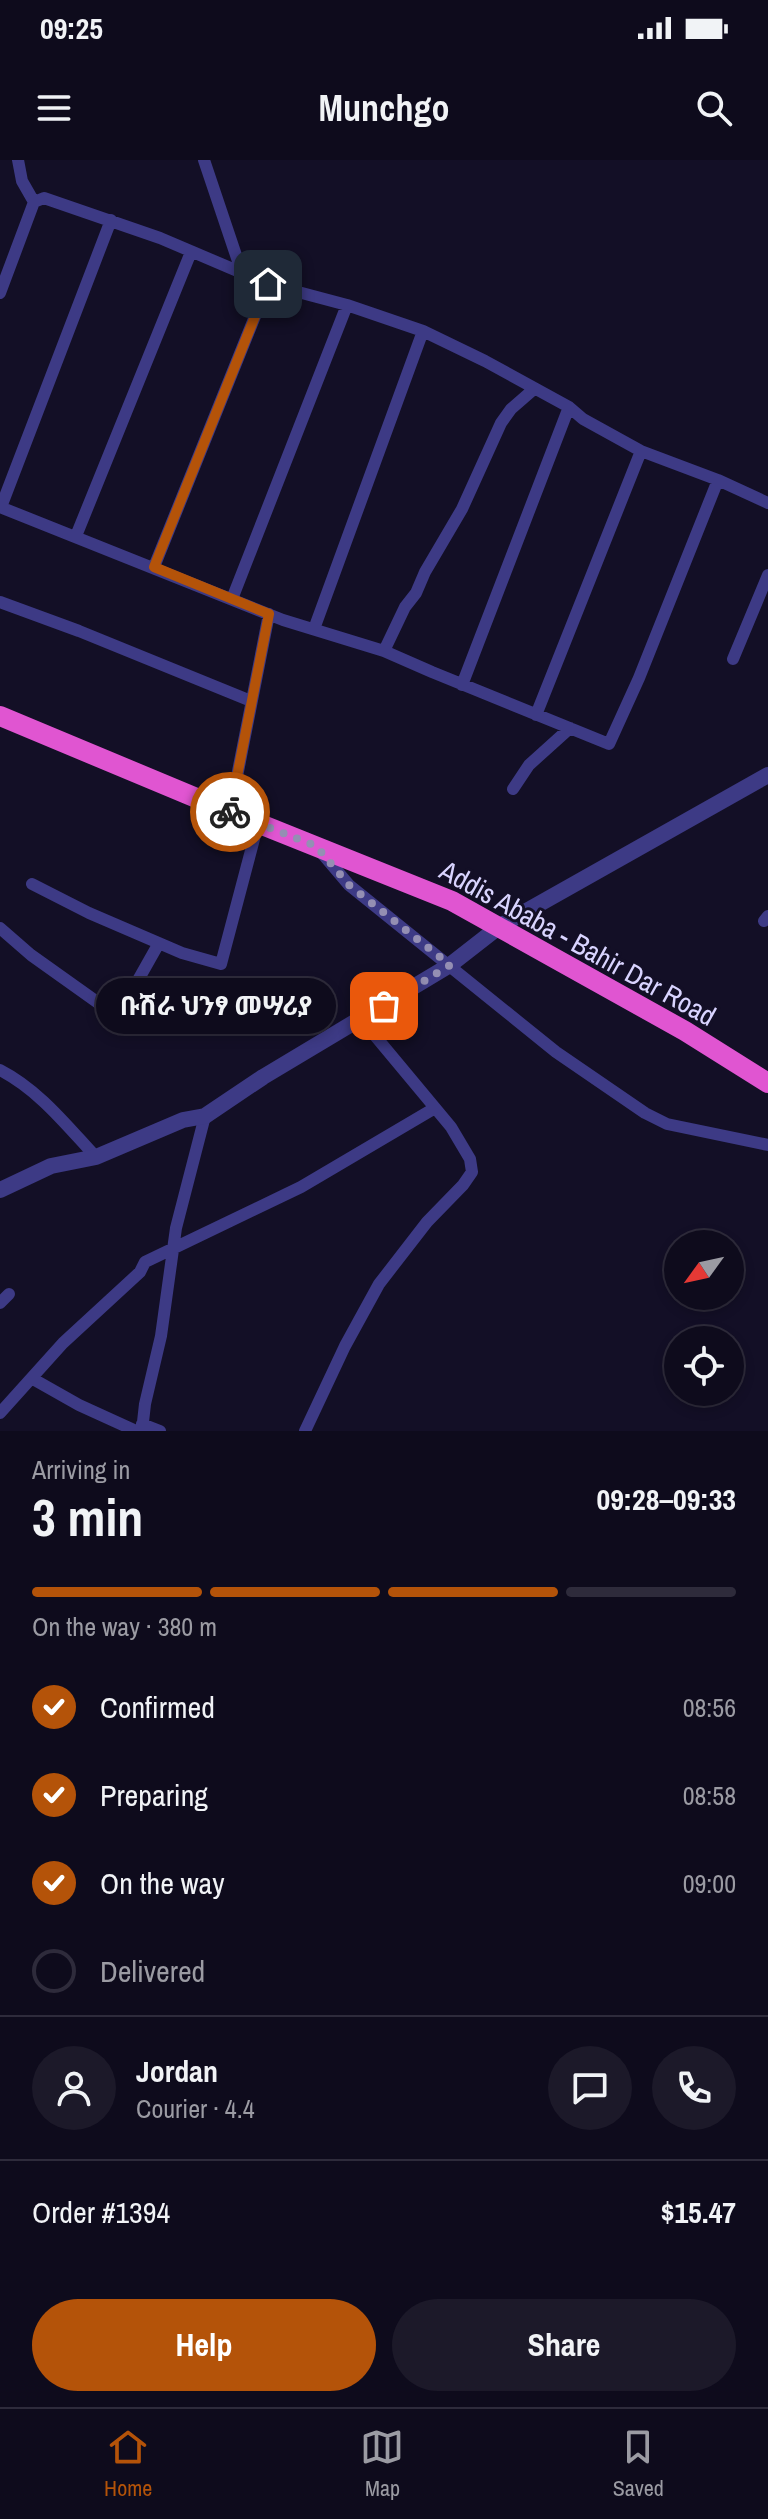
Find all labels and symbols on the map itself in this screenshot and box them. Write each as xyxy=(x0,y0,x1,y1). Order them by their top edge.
pin xyxy=(234,250,302,318)
courier xyxy=(190,772,270,852)
street label: Addis Ababa - Bahir Dar Road xyxy=(432,851,723,1035)
pin xyxy=(350,972,418,1040)
callout: ቡሽራ ህንፃ መሣሪያ xyxy=(96,978,336,1034)
north arrow xyxy=(664,1230,744,1310)

